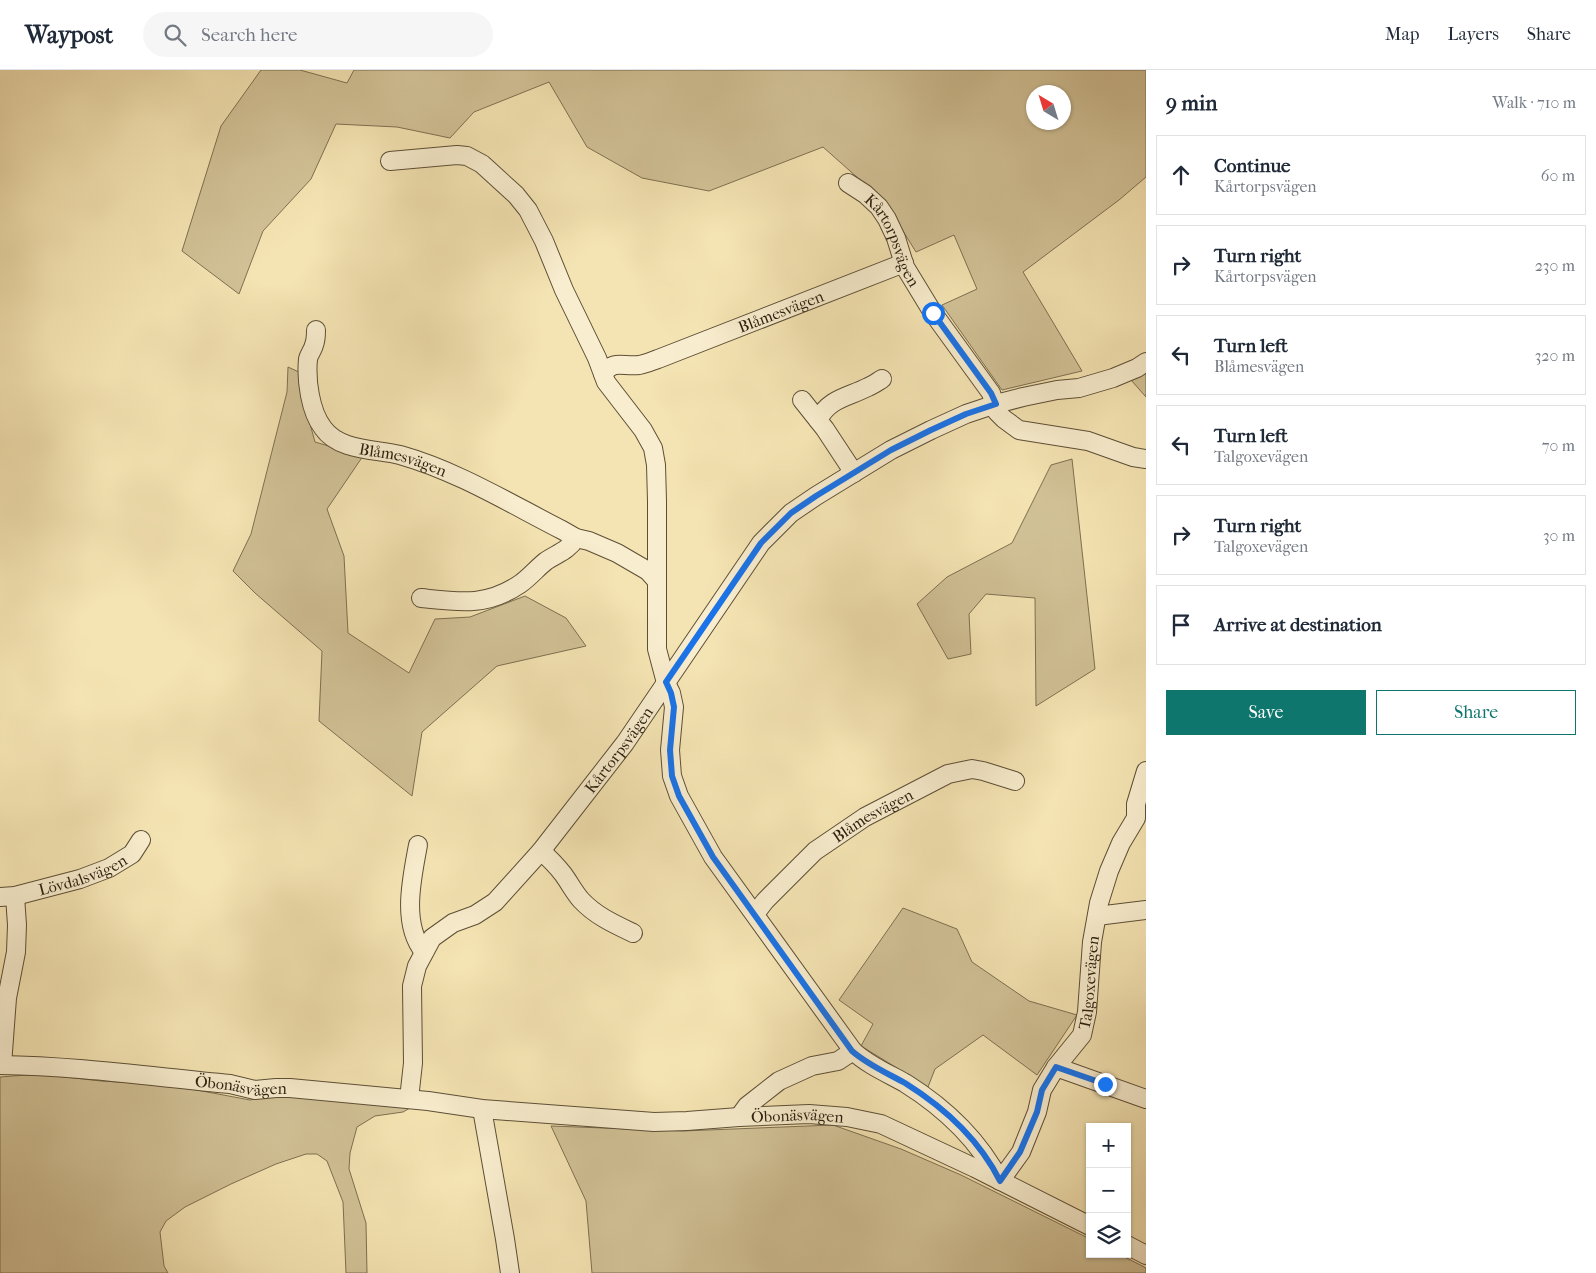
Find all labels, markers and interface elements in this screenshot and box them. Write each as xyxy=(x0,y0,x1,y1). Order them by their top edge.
search box xyxy=(143,12,493,57)
text: Waypost xyxy=(25,21,113,49)
icon: search xyxy=(161,21,189,49)
text: Search here xyxy=(201,24,297,46)
text: Map xyxy=(1385,24,1419,45)
text: Layers xyxy=(1447,24,1499,45)
text: Share xyxy=(1527,24,1571,45)
north arrow xyxy=(1026,85,1071,130)
text: 9 min xyxy=(1166,91,1217,115)
text: Walk · 710 m xyxy=(1492,93,1576,112)
text: Continue xyxy=(1214,155,1290,177)
icon: ahead xyxy=(1167,161,1195,189)
text: 60 m xyxy=(1541,166,1575,185)
text: Kårtorpsvägen xyxy=(1214,177,1317,196)
street label: Kårtorpsvägen xyxy=(861,190,924,291)
text: Turn right xyxy=(1214,245,1301,267)
icon: right xyxy=(1167,251,1195,279)
text: 230 m xyxy=(1535,256,1575,275)
text: Kårtorpsvägen xyxy=(1214,267,1317,286)
street label: Blåmesvägen xyxy=(735,286,827,337)
route start xyxy=(922,302,945,325)
text: Turn left xyxy=(1214,335,1288,357)
icon: left xyxy=(1167,341,1195,369)
text: 320 m xyxy=(1535,346,1575,365)
text: Blåmesvägen xyxy=(1214,357,1304,376)
text: Turn left xyxy=(1214,425,1288,447)
icon: left xyxy=(1167,431,1195,459)
text: 70 m xyxy=(1542,436,1575,455)
street label: Blåmesvägen xyxy=(357,439,450,481)
text: Talgoxevägen xyxy=(1214,447,1308,466)
text: Turn right xyxy=(1214,515,1301,537)
icon: right xyxy=(1167,521,1195,549)
text: 30 m xyxy=(1543,526,1575,545)
text: Talgoxevägen xyxy=(1214,537,1308,556)
icon: arrive xyxy=(1167,611,1195,639)
text: Arrive at destination xyxy=(1214,614,1382,636)
button: Save xyxy=(1166,690,1366,735)
button: Share xyxy=(1376,690,1576,735)
street label: Kårtorpsvägen xyxy=(581,702,657,797)
street label: Blåmesvägen xyxy=(829,784,917,847)
street label: Lövdalsvägen xyxy=(37,850,131,899)
street label: Talgoxevägen xyxy=(1074,933,1103,1031)
street label: Öbonäsvägen xyxy=(194,1072,287,1100)
route end xyxy=(1094,1073,1117,1096)
street label: Öbonäsvägen xyxy=(751,1105,845,1127)
map controls xyxy=(1086,1123,1131,1258)
button: + xyxy=(1086,1123,1131,1168)
button: − xyxy=(1086,1168,1131,1213)
button: layers xyxy=(1086,1213,1131,1258)

